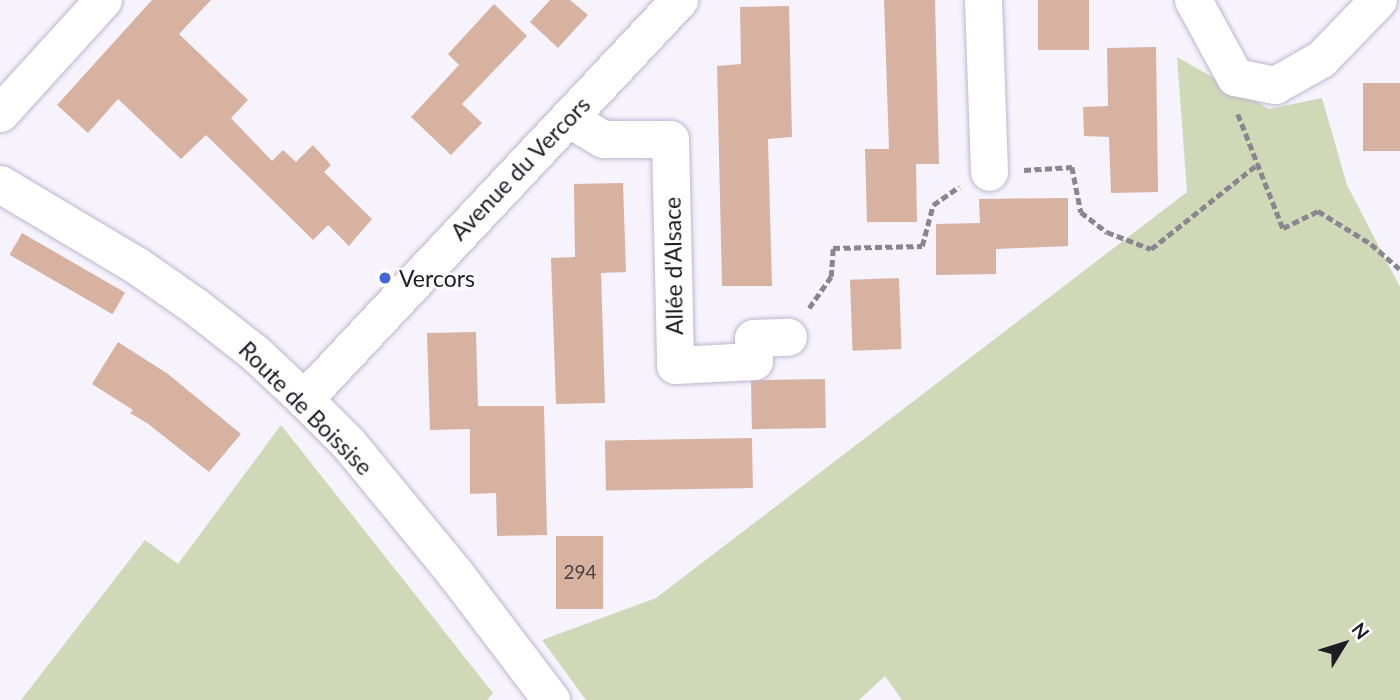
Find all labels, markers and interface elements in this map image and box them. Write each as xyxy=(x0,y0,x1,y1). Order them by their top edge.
street label: Avenue du Vercors xyxy=(444,90,596,246)
street label: Allée d'Alsace xyxy=(658,197,688,335)
place label: Vercors xyxy=(399,264,475,292)
marker: Vercors xyxy=(377,270,393,286)
street label: Route de Boissise xyxy=(234,336,378,480)
house number: 294 xyxy=(563,561,597,583)
north arrow xyxy=(1309,609,1379,679)
text: N xyxy=(1347,618,1375,644)

